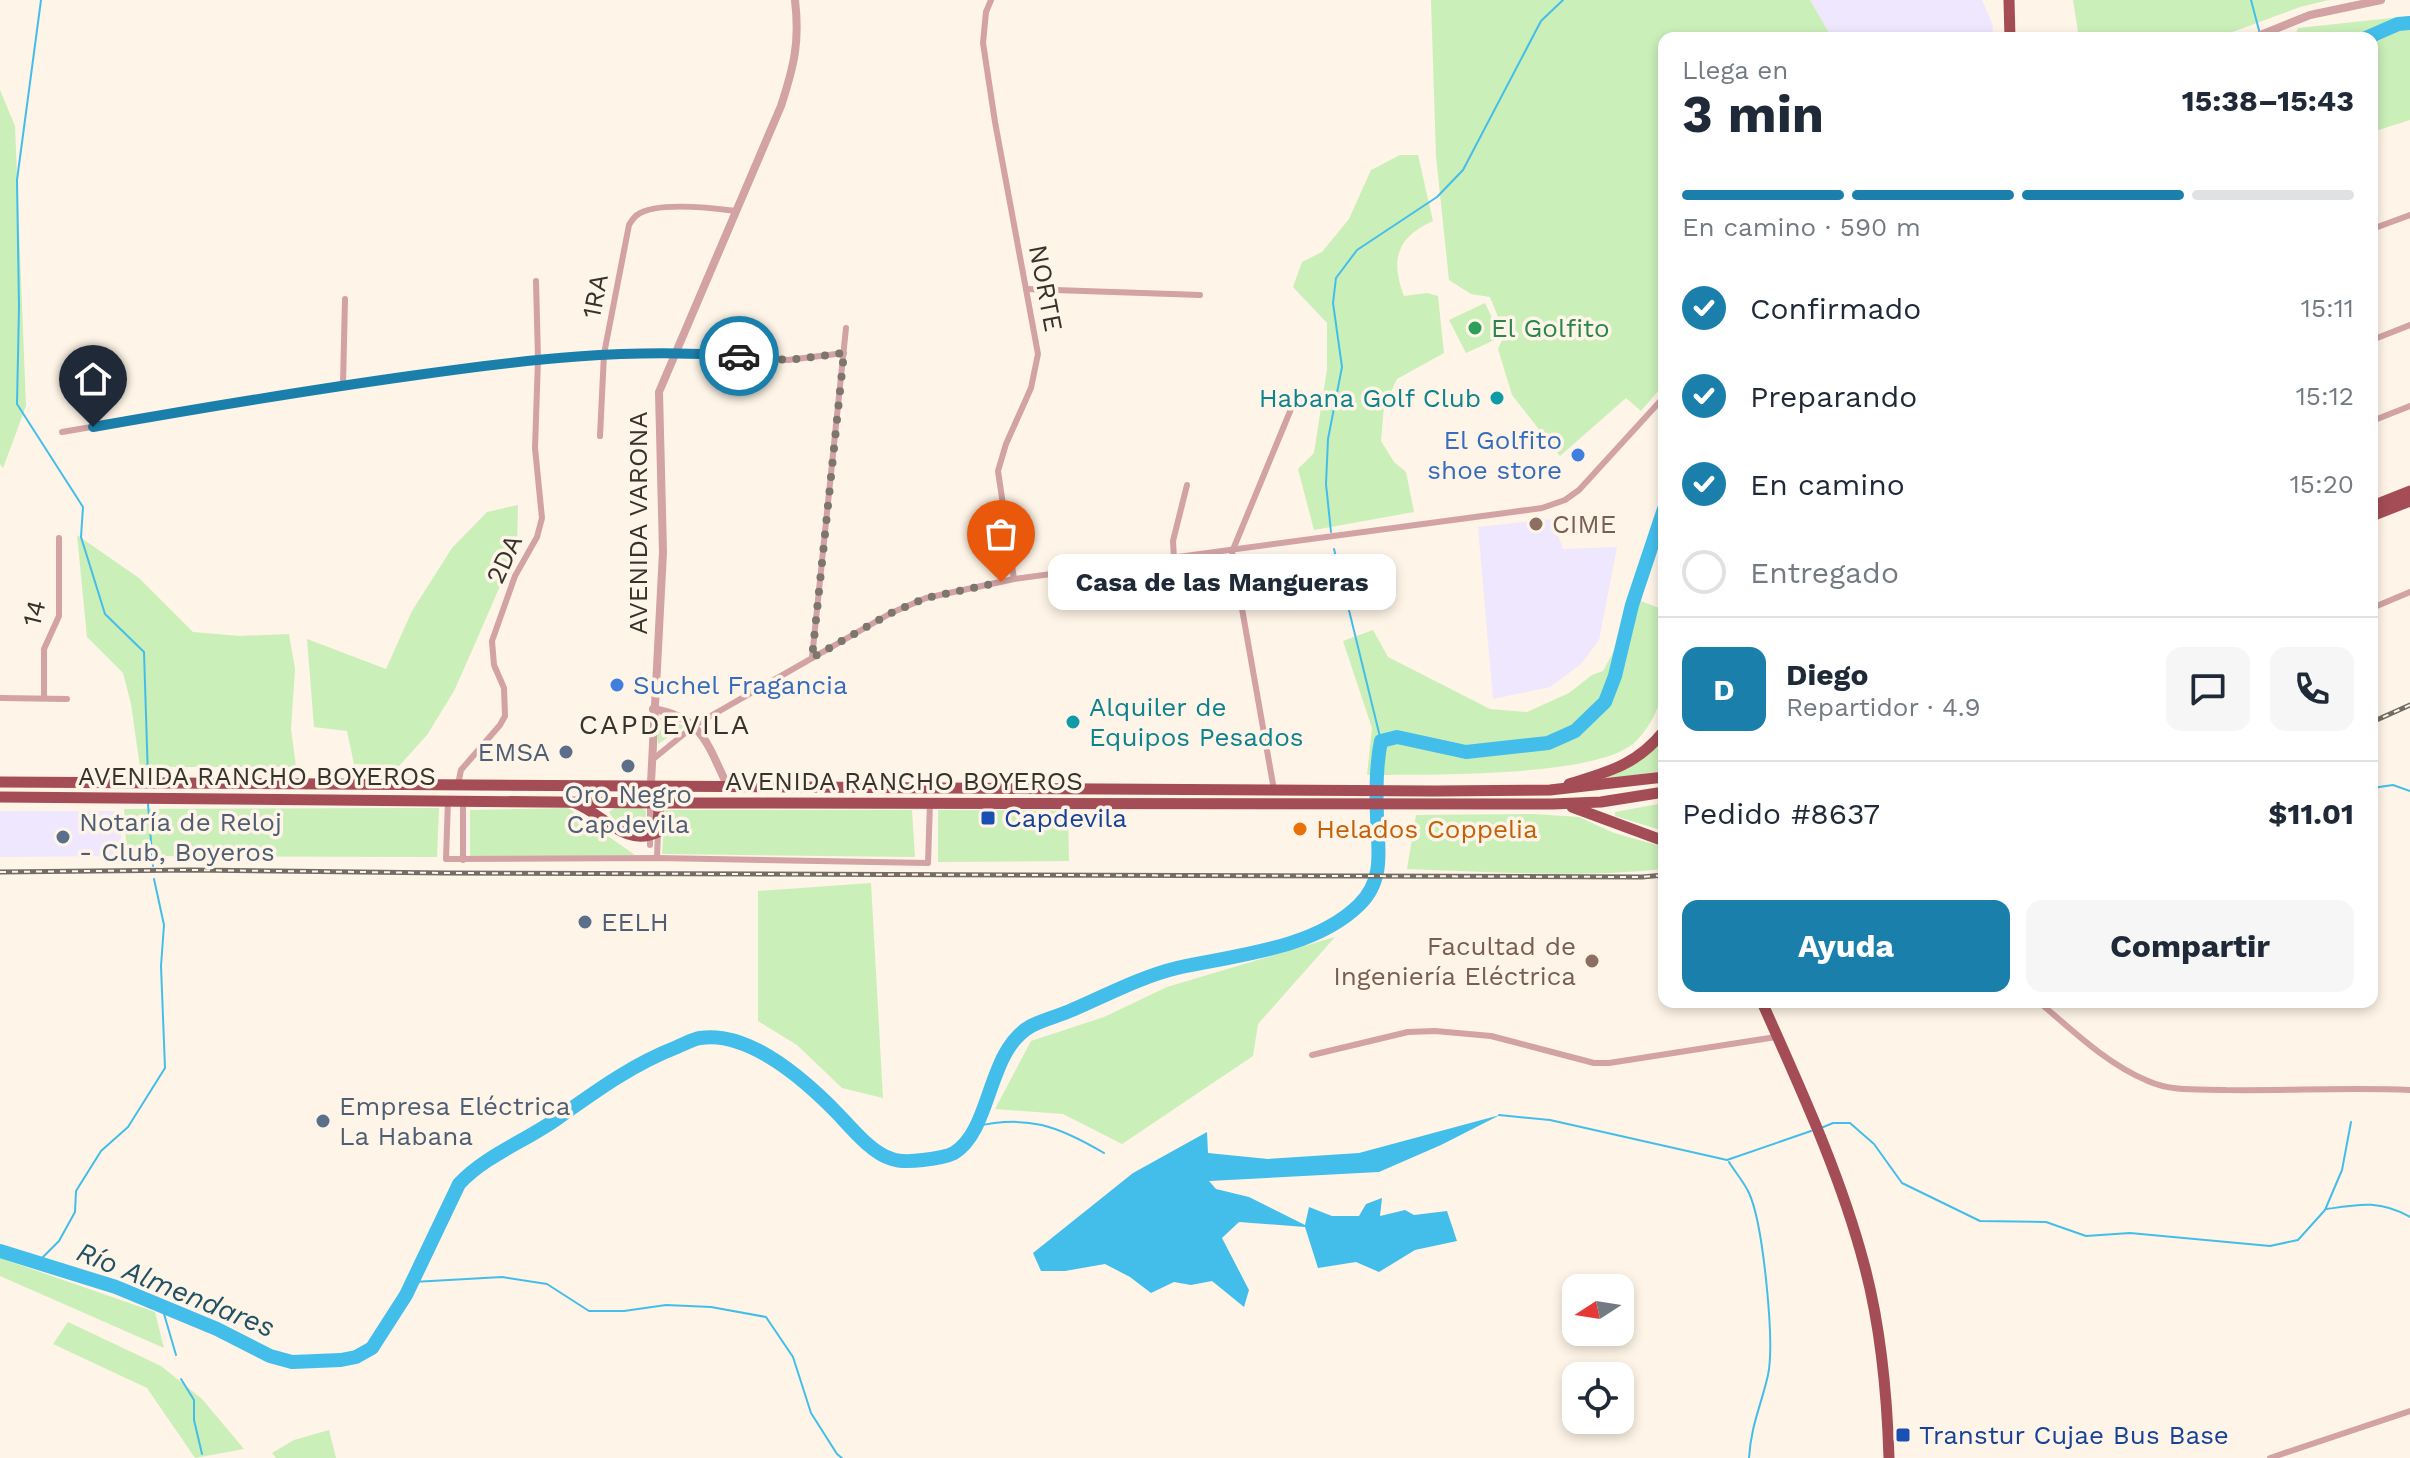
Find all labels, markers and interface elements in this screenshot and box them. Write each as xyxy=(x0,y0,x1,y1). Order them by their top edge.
text: Llega en xyxy=(1682,55,1788,85)
text: 15:38–15:43 xyxy=(2182,83,2354,118)
text: 3 min xyxy=(1682,84,1824,145)
text: En camino · 590 m xyxy=(1682,212,1921,242)
street label: NORTE xyxy=(1023,242,1069,334)
street label: 1RA xyxy=(576,271,614,321)
icon: check xyxy=(1682,286,1726,330)
text: Confirmado xyxy=(1750,291,1921,326)
text: 15:11 xyxy=(2301,293,2354,323)
place label: El Golfito xyxy=(1491,313,1610,343)
courier xyxy=(699,316,779,396)
marker: El Golfito xyxy=(1466,319,1484,337)
icon: car xyxy=(717,334,761,378)
pin xyxy=(59,345,127,427)
icon: home xyxy=(71,357,115,401)
icon: check xyxy=(1682,374,1726,418)
text: Preparando xyxy=(1750,379,1917,414)
text: 15:12 xyxy=(2296,381,2354,411)
place label: Habana Golf Club xyxy=(1259,383,1481,413)
marker: Habana Golf Club xyxy=(1488,389,1506,407)
street label: AVENIDA VARONA xyxy=(623,411,653,635)
place label: El Golfito shoe store xyxy=(1427,425,1562,485)
marker: El Golfito shoe store xyxy=(1569,446,1587,464)
icon: check xyxy=(1682,462,1726,506)
text: En camino xyxy=(1750,467,1905,502)
text: 15:20 xyxy=(2290,469,2354,499)
pin xyxy=(967,500,1035,582)
place label: CIME xyxy=(1552,509,1616,539)
icon: bag xyxy=(979,512,1023,556)
marker: CIME xyxy=(1527,515,1545,533)
street label: 2DA xyxy=(480,530,528,588)
callout: Casa de las Mangueras xyxy=(1049,554,1397,610)
text: Entregado xyxy=(1750,555,1899,590)
text: Casa de las Mangueras xyxy=(1075,567,1369,597)
street label: 14 xyxy=(16,597,52,629)
button: chat xyxy=(2166,647,2250,731)
button: phone xyxy=(2270,647,2354,731)
text: Diego xyxy=(1786,657,1868,692)
place label: Suchel Fragancia xyxy=(633,670,848,700)
text: D xyxy=(1713,672,1735,707)
marker: Suchel Fragancia xyxy=(608,676,626,694)
place label: Alquiler de Equipos Pesados xyxy=(1089,692,1303,752)
text: Repartidor · 4.9 xyxy=(1786,692,1981,722)
district label: CAPDEVILA xyxy=(579,708,751,741)
marker: Alquiler de Equipos Pesados xyxy=(1064,713,1082,731)
place label: EMSA xyxy=(478,737,550,767)
marker: EMSA xyxy=(557,743,575,761)
marker: Oro Negro Capdevila xyxy=(619,757,637,775)
street label: AVENIDA RANCHO BOYEROS xyxy=(78,761,436,791)
street label: AVENIDA RANCHO BOYEROS xyxy=(725,766,1083,796)
place label: Oro Negro Capdevila xyxy=(564,779,692,839)
text: Pedido #8637 xyxy=(1682,796,1880,831)
text: $11.01 xyxy=(2268,796,2354,831)
place label: Capdevila xyxy=(1004,803,1127,833)
place label: Notaría de Reloj - Club, Boyeros xyxy=(79,807,282,867)
marker: Capdevila xyxy=(979,809,997,827)
place label: Helados Coppelia xyxy=(1316,814,1538,844)
marker: Helados Coppelia xyxy=(1291,820,1309,838)
marker: Notaría de Reloj - Club, Boyeros xyxy=(54,828,72,846)
button: Ayuda xyxy=(1682,900,2010,992)
button: Compartir xyxy=(2026,900,2354,992)
place label: EELH xyxy=(601,907,669,937)
marker: EELH xyxy=(576,913,594,931)
place label: Facultad de Ingeniería Eléctrica xyxy=(1333,931,1576,991)
marker: Facultad de Ingeniería Eléctrica xyxy=(1583,952,1601,970)
place label: Empresa Eléctrica La Habana xyxy=(339,1091,571,1151)
marker: Empresa Eléctrica La Habana xyxy=(314,1112,332,1130)
water label: Río Almendares xyxy=(72,1235,279,1344)
north arrow xyxy=(1562,1274,1634,1346)
map controls xyxy=(1562,1274,1634,1434)
button: locate xyxy=(1562,1362,1634,1434)
place label: Transtur Cujae Bus Base xyxy=(1919,1420,2229,1450)
marker: Transtur Cujae Bus Base xyxy=(1894,1426,1912,1444)

